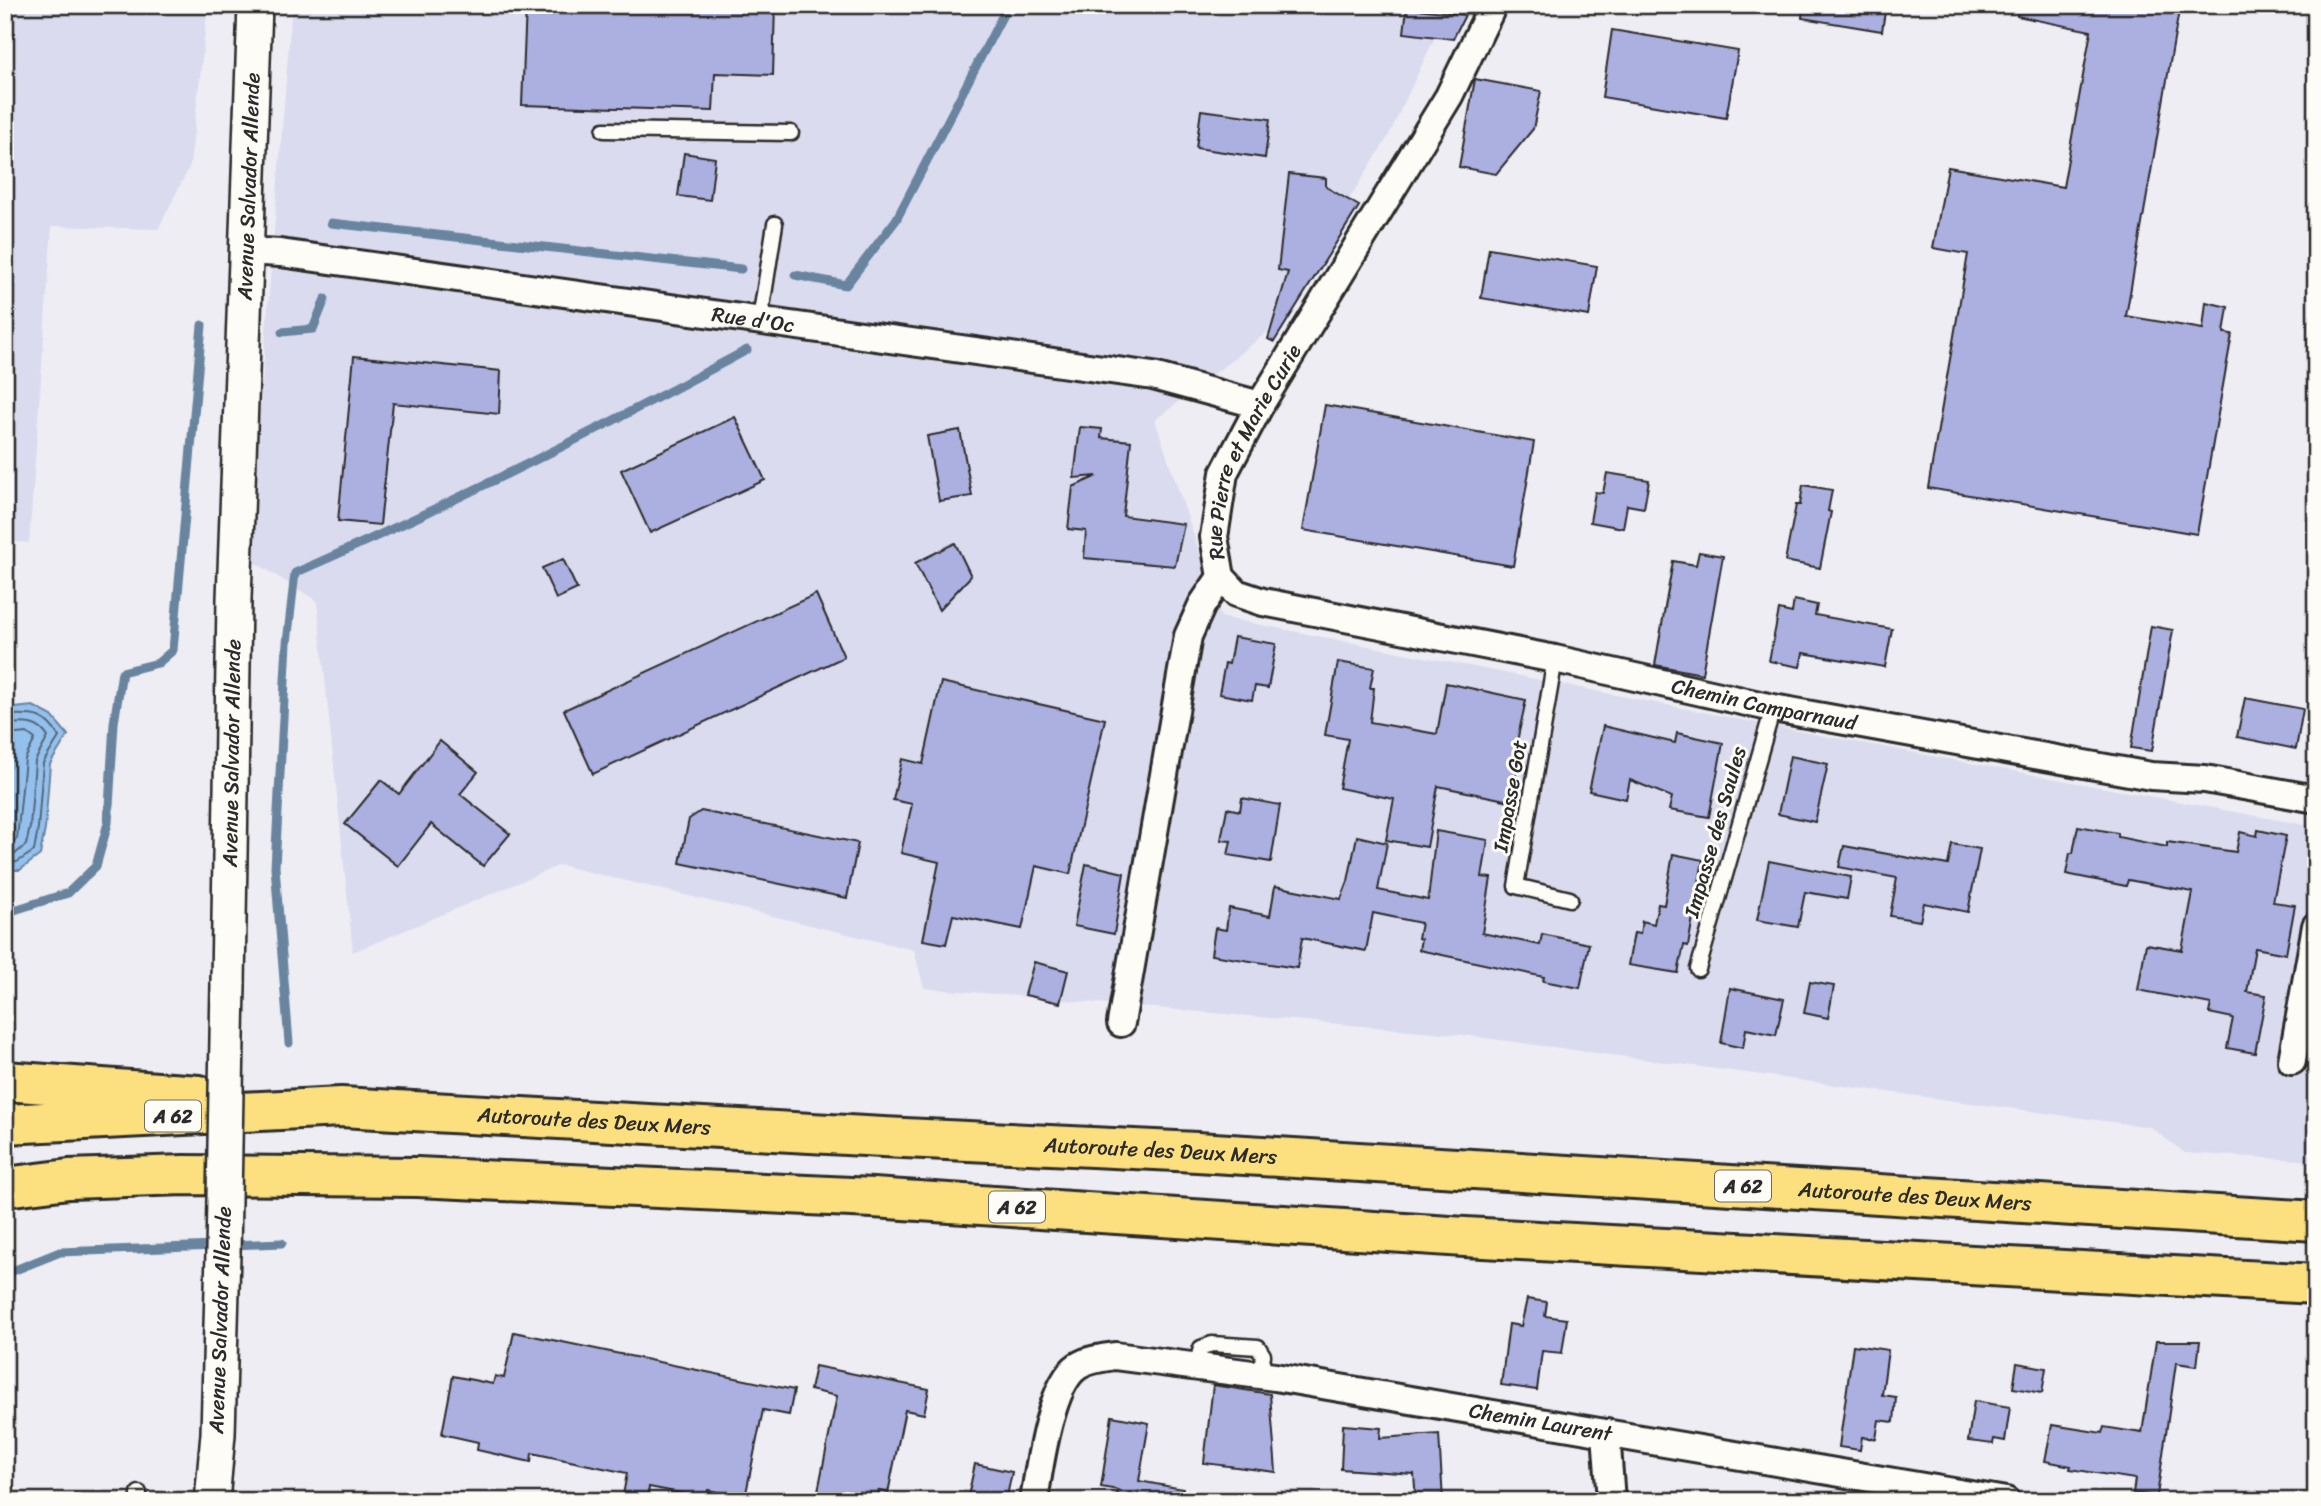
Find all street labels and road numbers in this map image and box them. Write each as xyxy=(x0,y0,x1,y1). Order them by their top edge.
street label: Avenue Salvador Allende xyxy=(226,71,272,302)
street label: Rue d'Oc xyxy=(709,295,797,344)
street label: Rue Pierre et Marie Curie xyxy=(1195,336,1312,563)
street label: Avenue Salvador Allende xyxy=(211,639,252,868)
street label: Chemin Camparnaud xyxy=(1668,667,1862,742)
street label: Impasse Got xyxy=(1481,737,1539,856)
street label: Impasse des Saules xyxy=(1672,742,1758,923)
street label: Autoroute des Deux Mers xyxy=(476,1096,712,1146)
road number: A 62 xyxy=(145,1100,201,1132)
street label: Autoroute des Deux Mers xyxy=(1042,1126,1278,1176)
road number: A 62 xyxy=(1715,1170,1771,1202)
street label: Autoroute des Deux Mers xyxy=(1796,1170,2033,1222)
road number: A 62 xyxy=(989,1191,1045,1222)
street label: Avenue Salvador Allende xyxy=(197,1205,243,1436)
street label: Chemin Laurent xyxy=(1466,1391,1616,1453)

